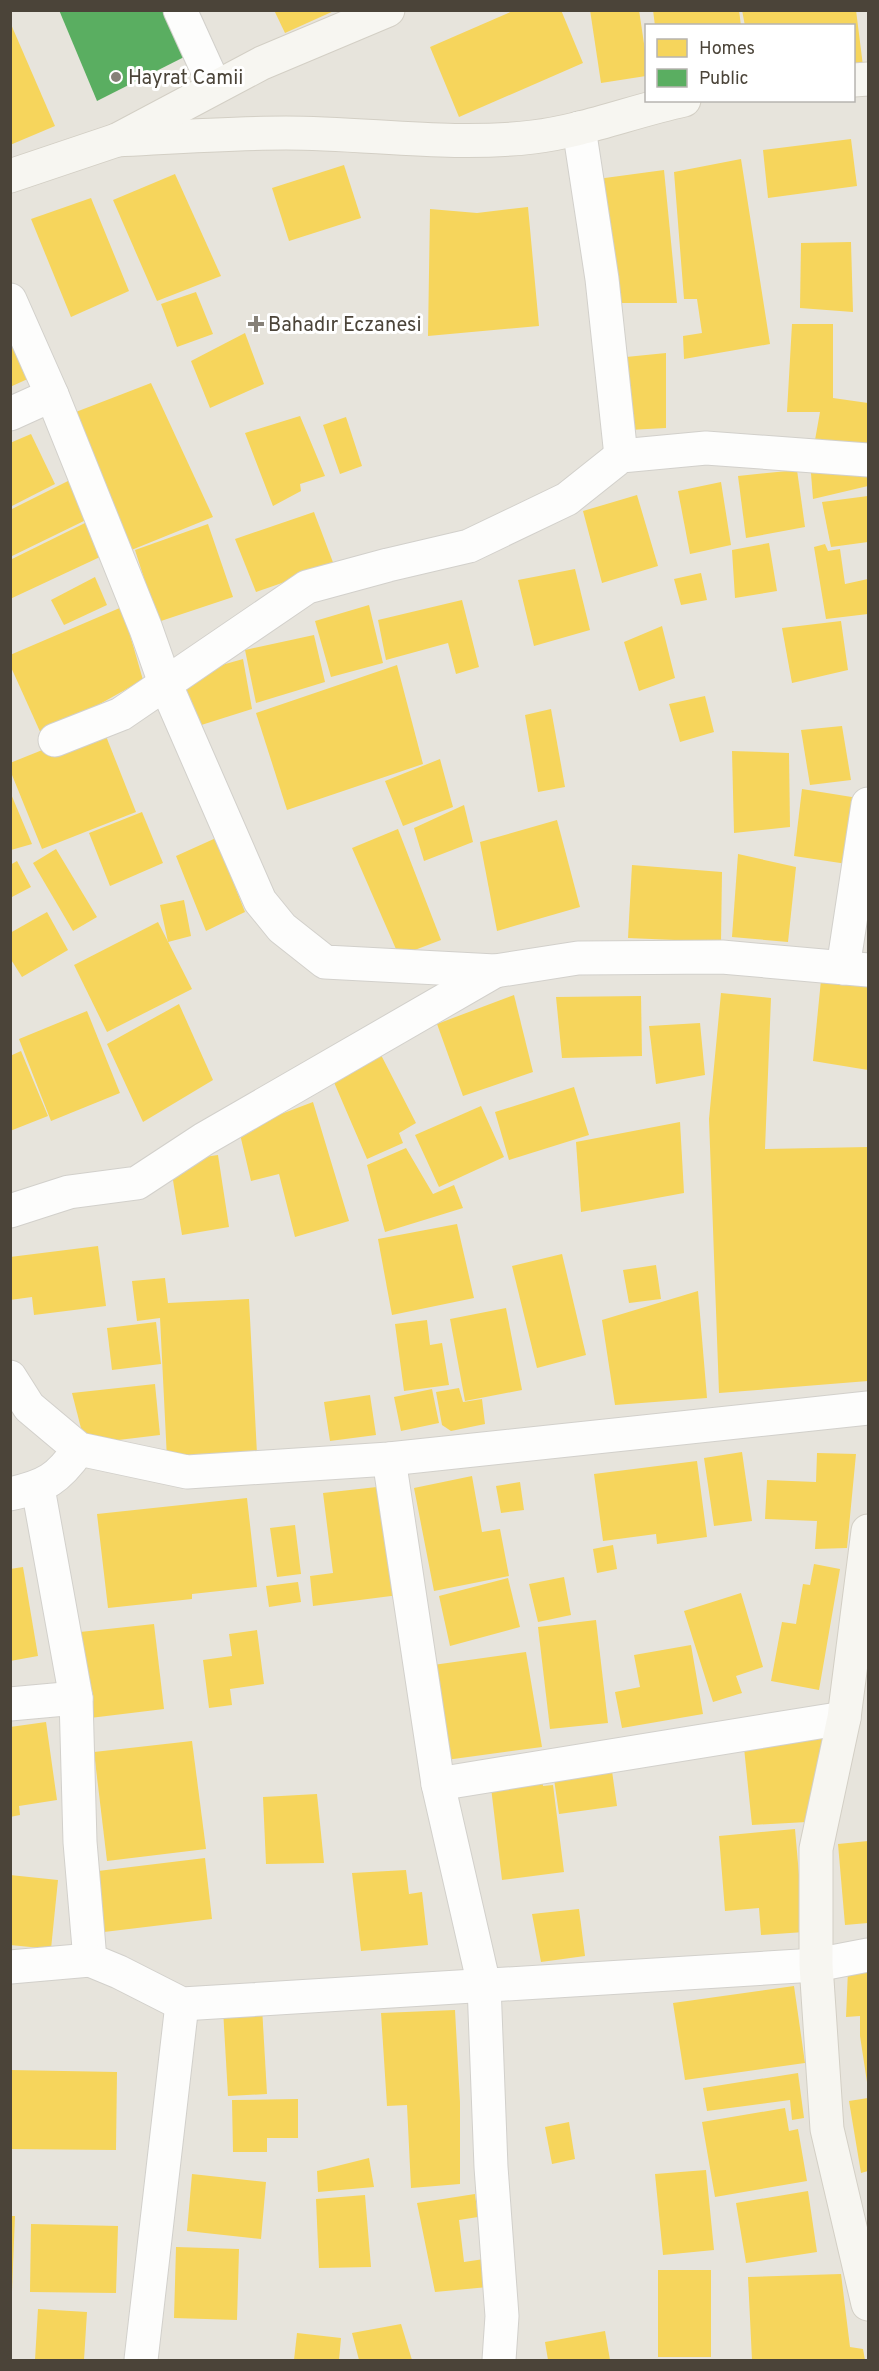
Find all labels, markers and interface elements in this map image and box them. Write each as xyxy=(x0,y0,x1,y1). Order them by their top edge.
legend xyxy=(645,24,855,102)
text: Homes xyxy=(699,38,755,61)
place label: Hayrat Camii xyxy=(128,66,243,92)
text: Public xyxy=(699,68,749,91)
marker: Hayrat Camii xyxy=(109,70,123,84)
place label: Bahadır Eczanesi xyxy=(268,313,421,339)
marker: Bahadır Eczanesi xyxy=(249,317,263,331)

